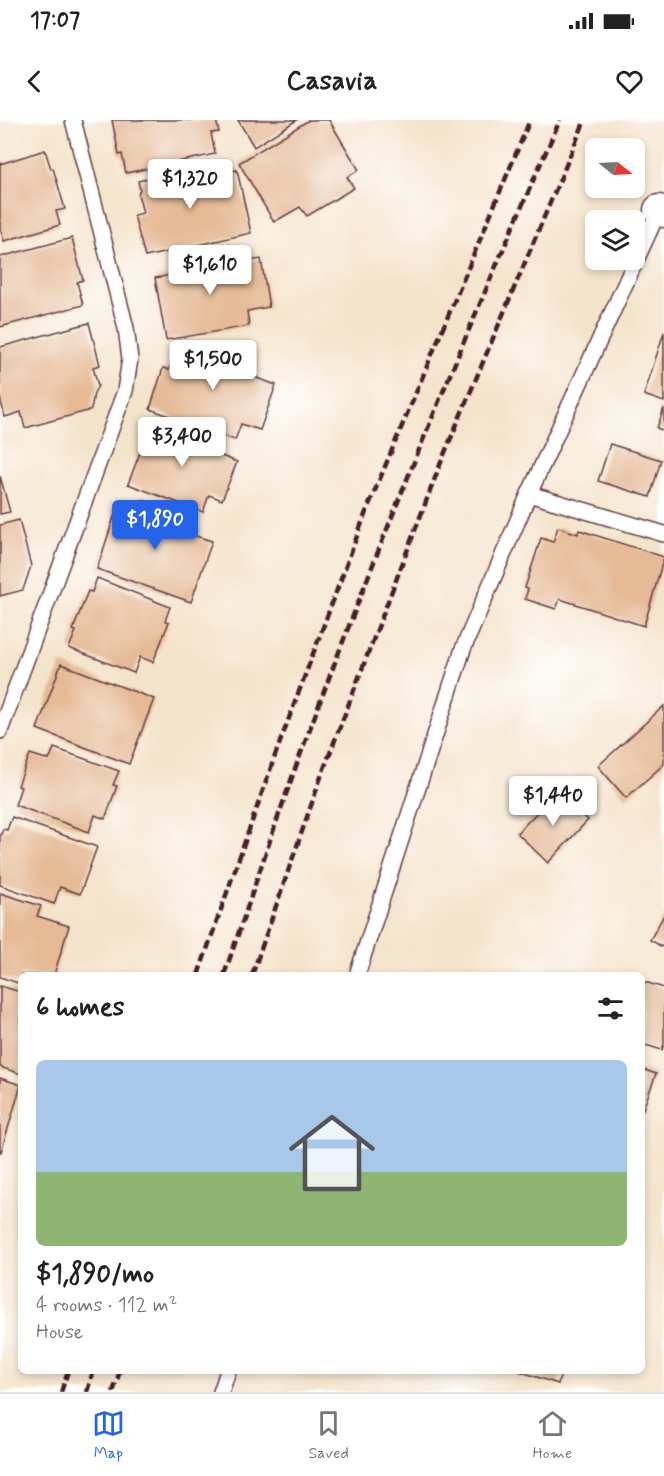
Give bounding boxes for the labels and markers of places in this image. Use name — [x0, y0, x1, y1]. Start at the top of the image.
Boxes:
pin: $1,320 — [141, 159, 239, 210]
pin: $1,610 — [161, 245, 259, 296]
pin: $1,500 — [164, 340, 262, 391]
pin: $3,400 — [133, 417, 231, 468]
pin: $1,890 — [106, 500, 204, 551]
pin: $1,440 — [504, 776, 602, 827]

